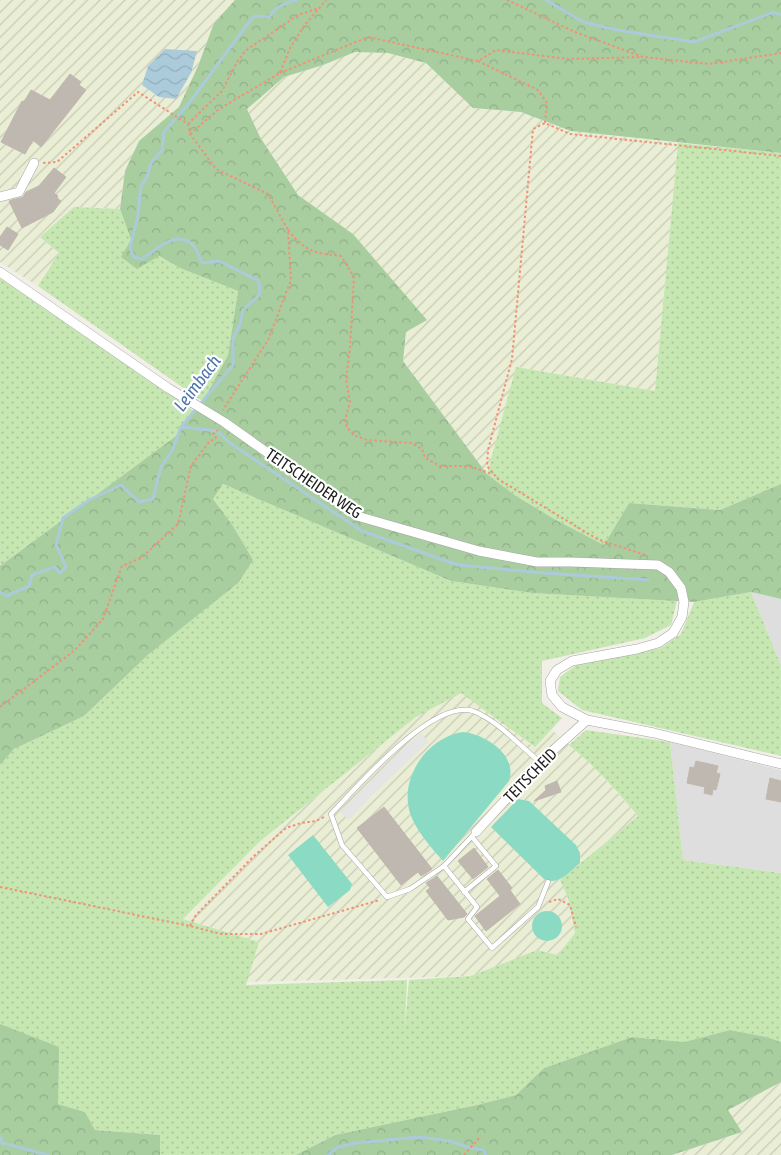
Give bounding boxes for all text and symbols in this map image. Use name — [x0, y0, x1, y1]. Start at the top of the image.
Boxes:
water label: Leimbach — [169, 351, 225, 415]
street label: TEITSCHEIDER WEG — [263, 444, 365, 522]
street label: TEITSCHEID — [500, 744, 560, 806]

